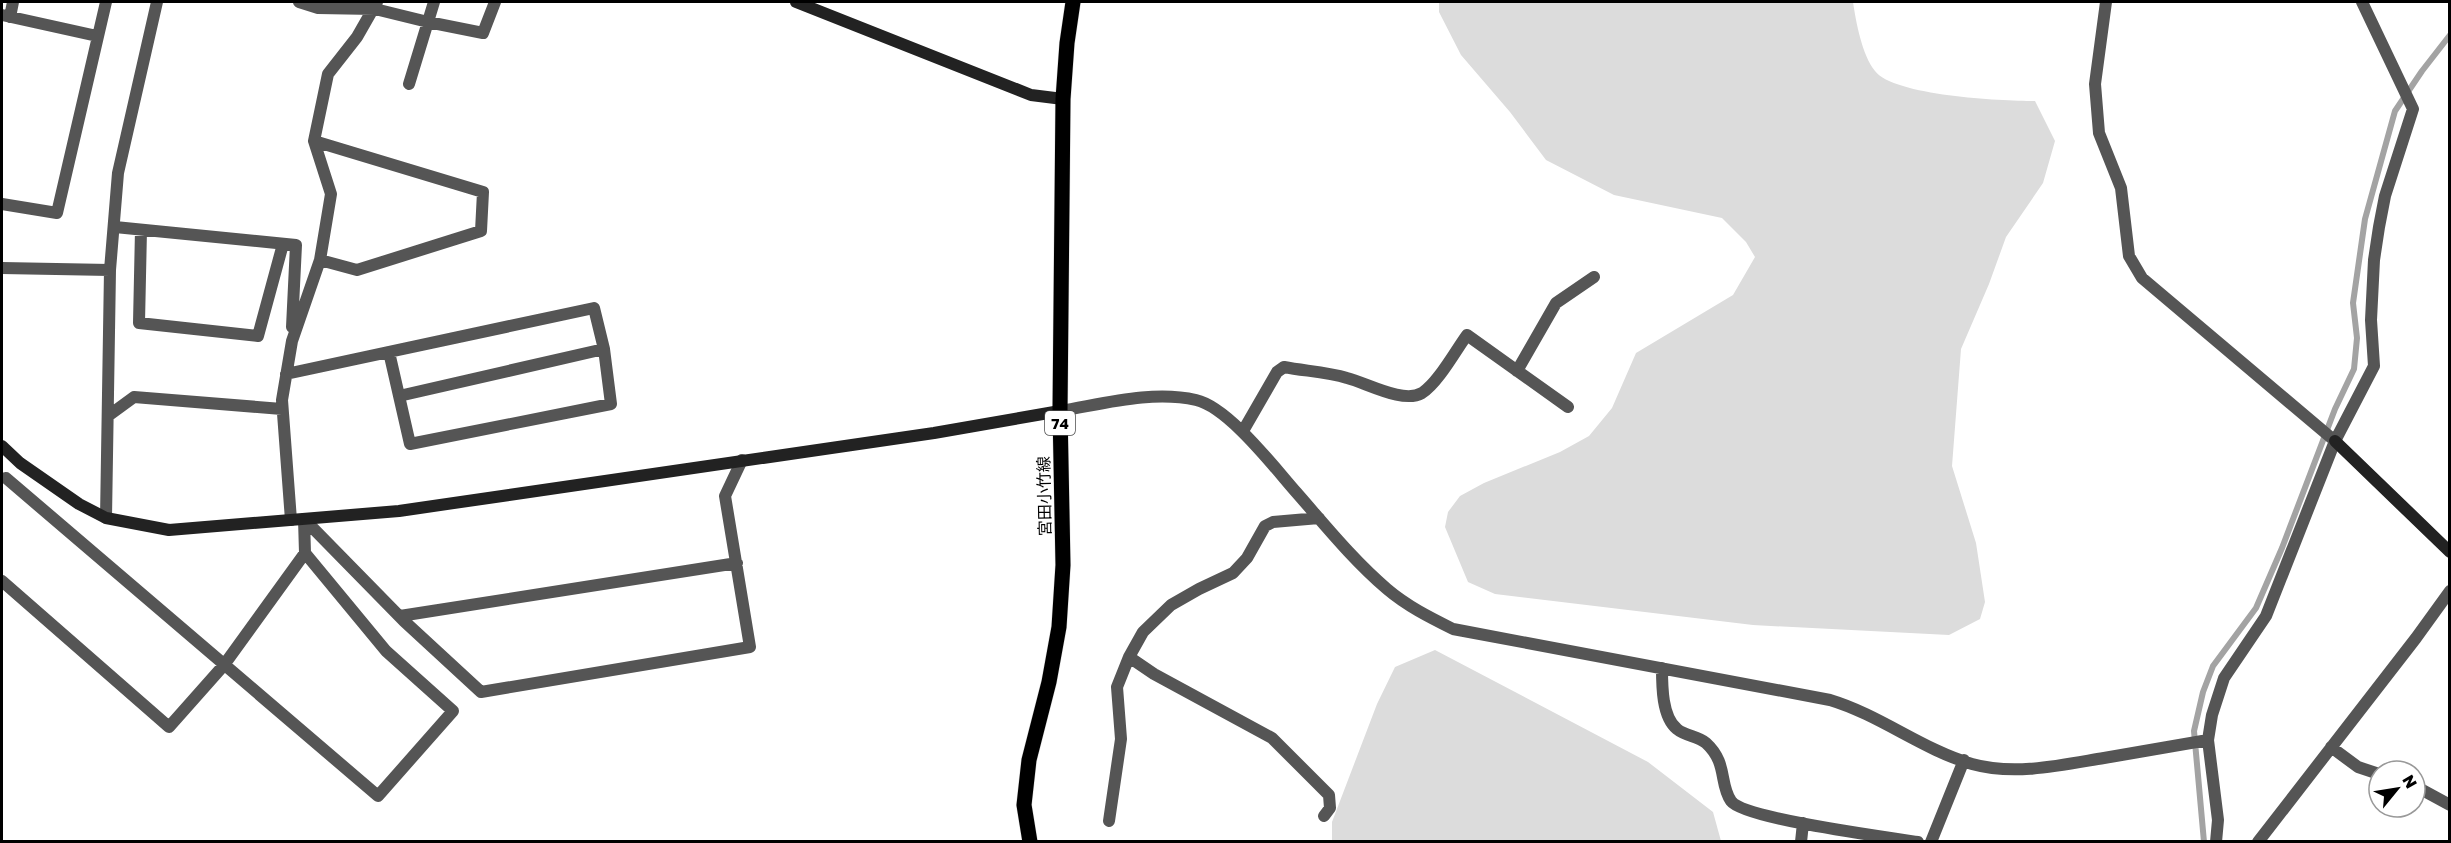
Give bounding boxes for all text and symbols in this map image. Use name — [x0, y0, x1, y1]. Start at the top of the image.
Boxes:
road number: 74 — [1045, 411, 1075, 435]
street label: 宮田小竹線 — [1033, 456, 1055, 536]
north arrow — [2367, 759, 2427, 819]
text: N — [2398, 771, 2422, 792]

